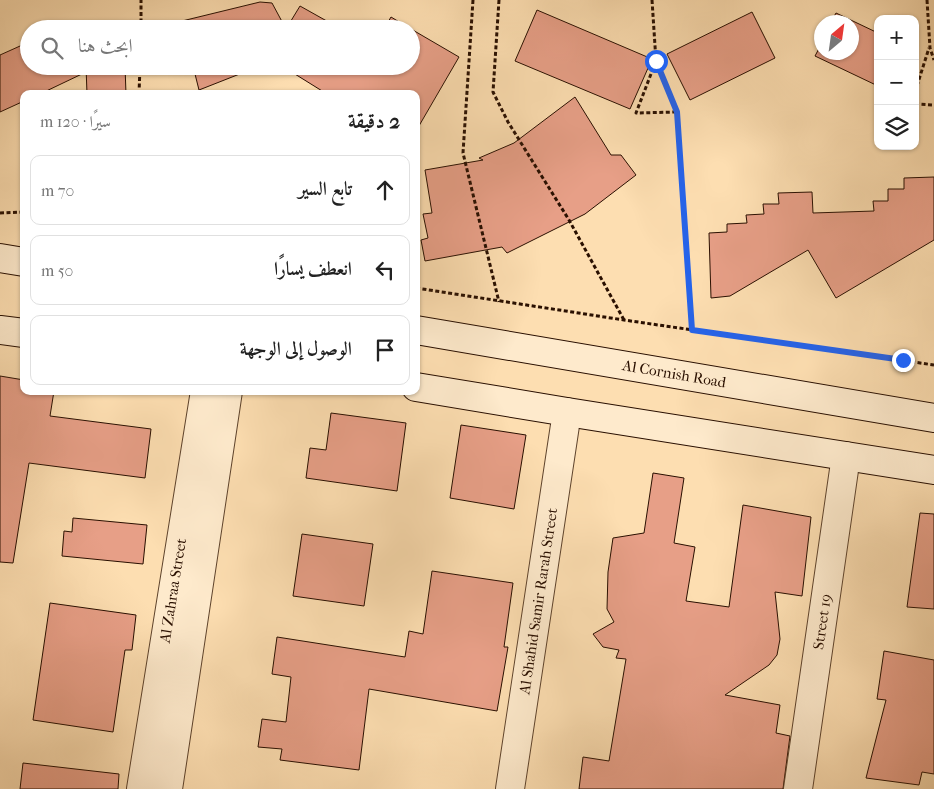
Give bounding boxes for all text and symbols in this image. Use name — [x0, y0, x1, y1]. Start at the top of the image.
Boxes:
north arrow — [814, 15, 859, 60]
map controls — [874, 15, 919, 150]
button: + — [874, 15, 919, 60]
search box — [20, 20, 420, 75]
icon: search — [38, 34, 66, 62]
text: ابحث هنا — [78, 35, 133, 57]
route start — [645, 50, 668, 73]
button: − — [874, 60, 919, 105]
button: layers — [874, 105, 919, 150]
text: 2 دقيقة — [348, 109, 400, 133]
text: سيرًا · 120 m — [40, 112, 111, 131]
icon: ahead — [371, 176, 399, 204]
text: تابع السير — [298, 178, 352, 200]
text: 70 m — [41, 181, 74, 200]
icon: left — [371, 256, 399, 284]
text: انعطف يسارًا — [274, 258, 352, 280]
text: 50 m — [41, 261, 73, 280]
icon: arrive — [371, 336, 399, 364]
text: الوصول إلى الوجهة — [240, 338, 352, 360]
route end — [892, 349, 915, 372]
street label: Al Cornish Road — [620, 356, 728, 392]
street label: Al Shahid Samir Rarah Street — [515, 506, 561, 697]
street label: Al Zahraa Street — [155, 536, 190, 645]
street label: Street 19 — [809, 593, 835, 651]

